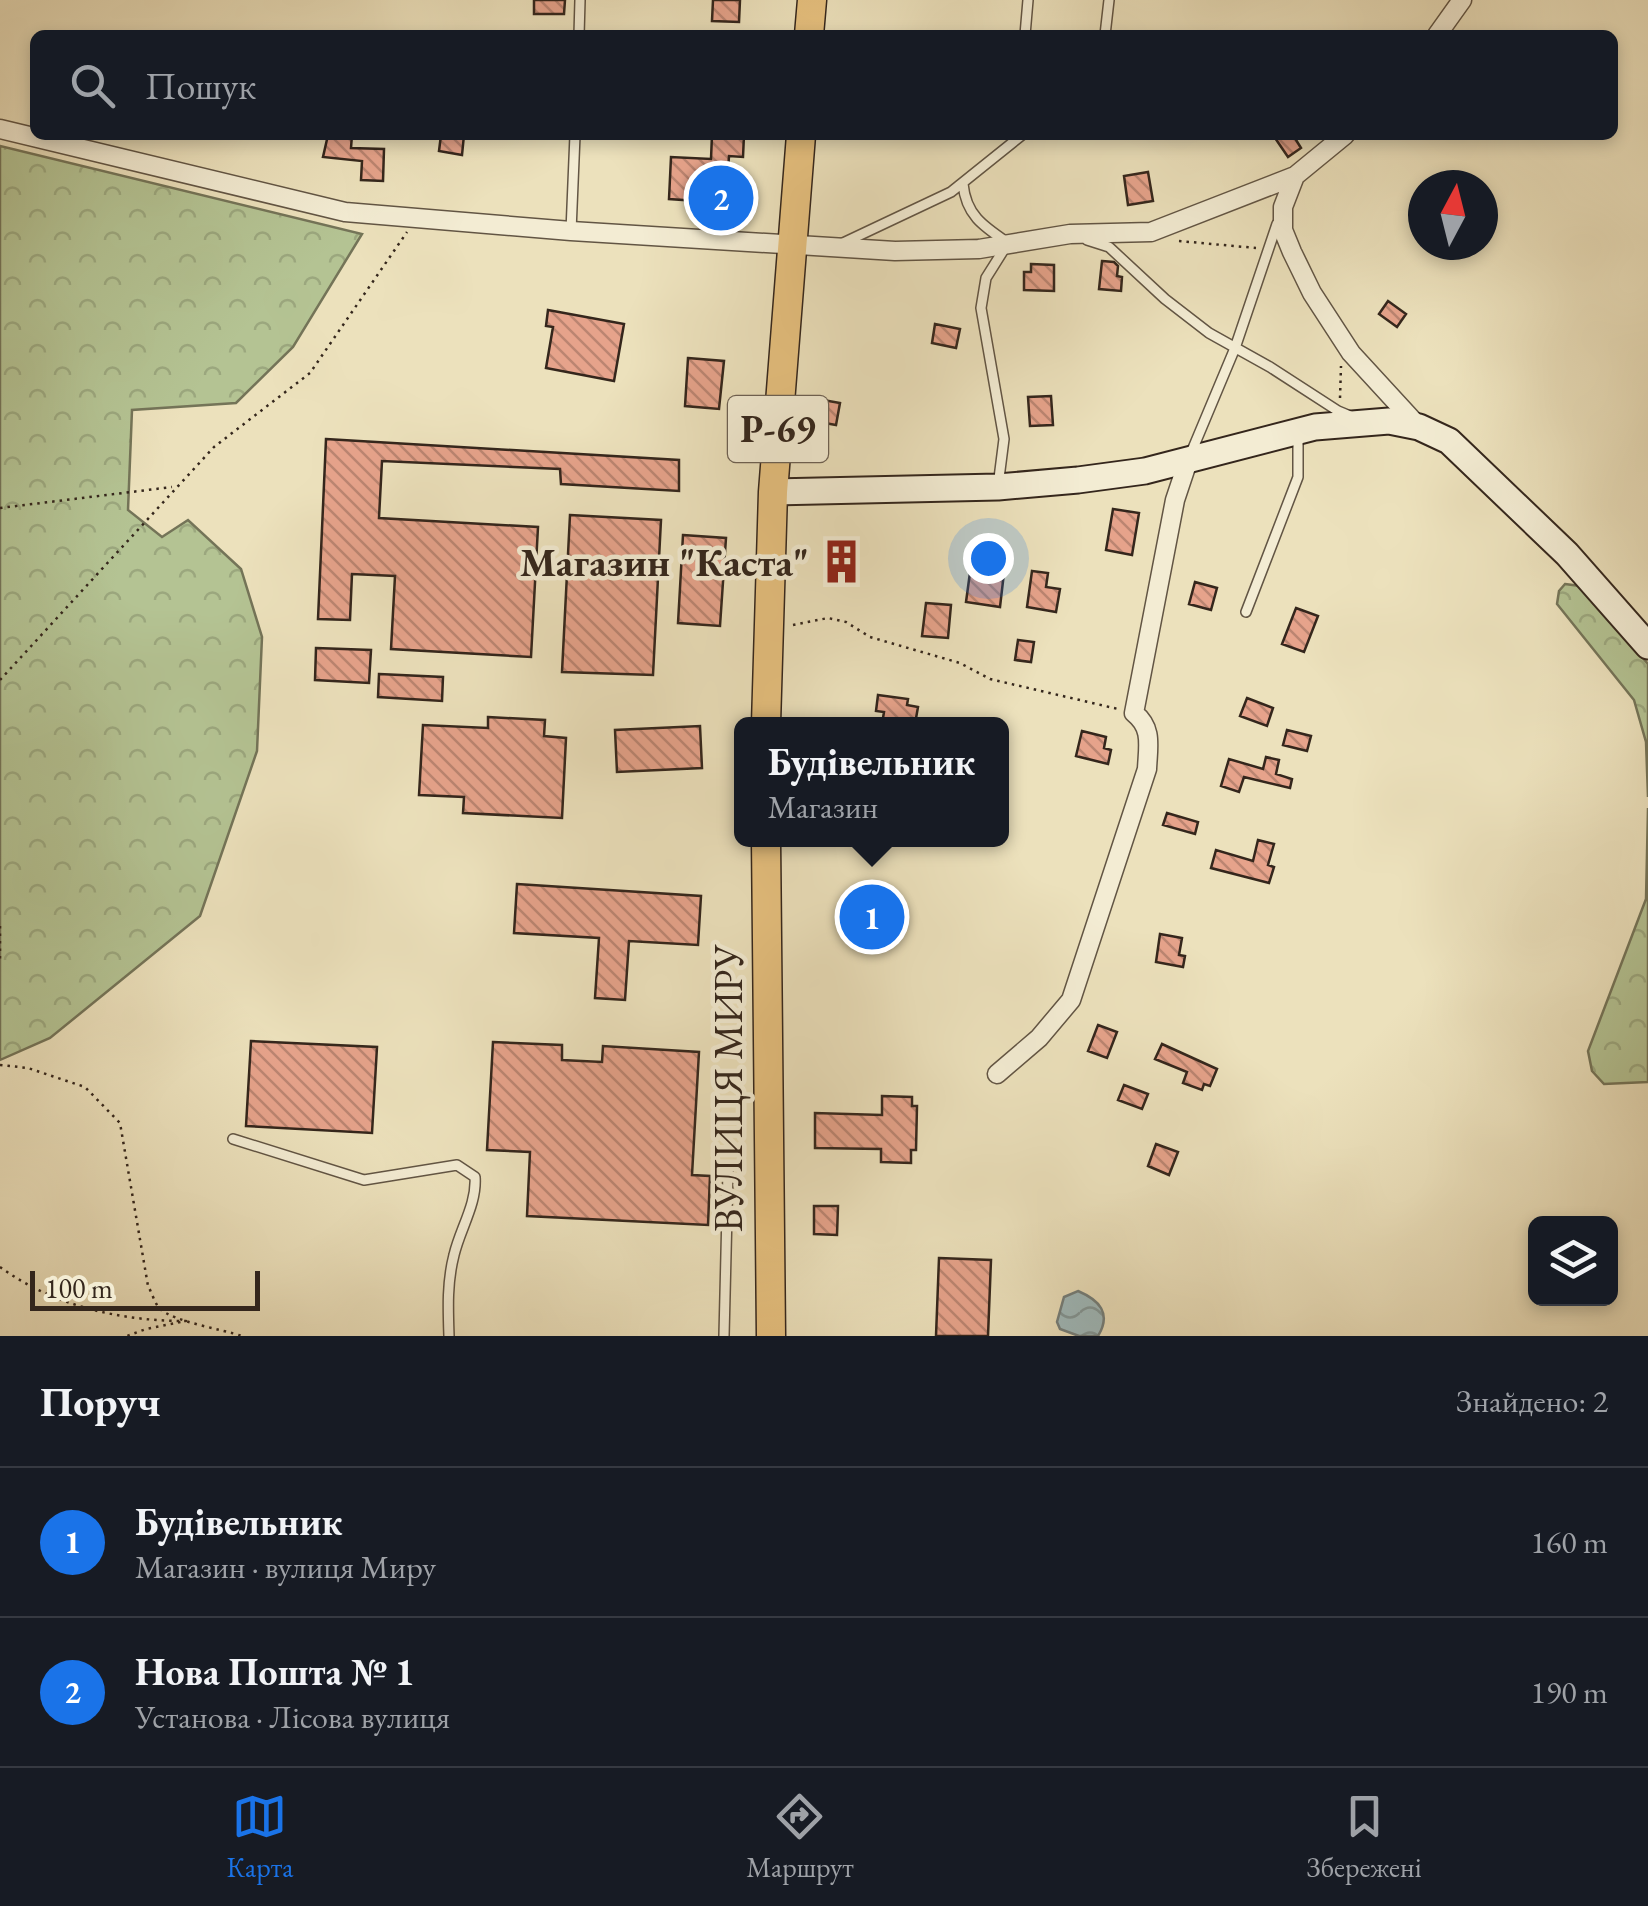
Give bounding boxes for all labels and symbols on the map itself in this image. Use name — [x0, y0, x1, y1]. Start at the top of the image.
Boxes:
pin: 2 — [688, 160, 754, 236]
north arrow — [1408, 170, 1498, 260]
road number: Р-69 — [728, 396, 828, 462]
your location — [963, 533, 1014, 584]
place label: Магазин "Каста" — [520, 536, 809, 588]
building icon: Магазин "Каста" — [818, 538, 866, 586]
pin: 1 — [840, 880, 904, 954]
street label: ВУЛИЦЯ МИРУ — [702, 944, 754, 1232]
scale bar — [30, 1266, 260, 1310]

